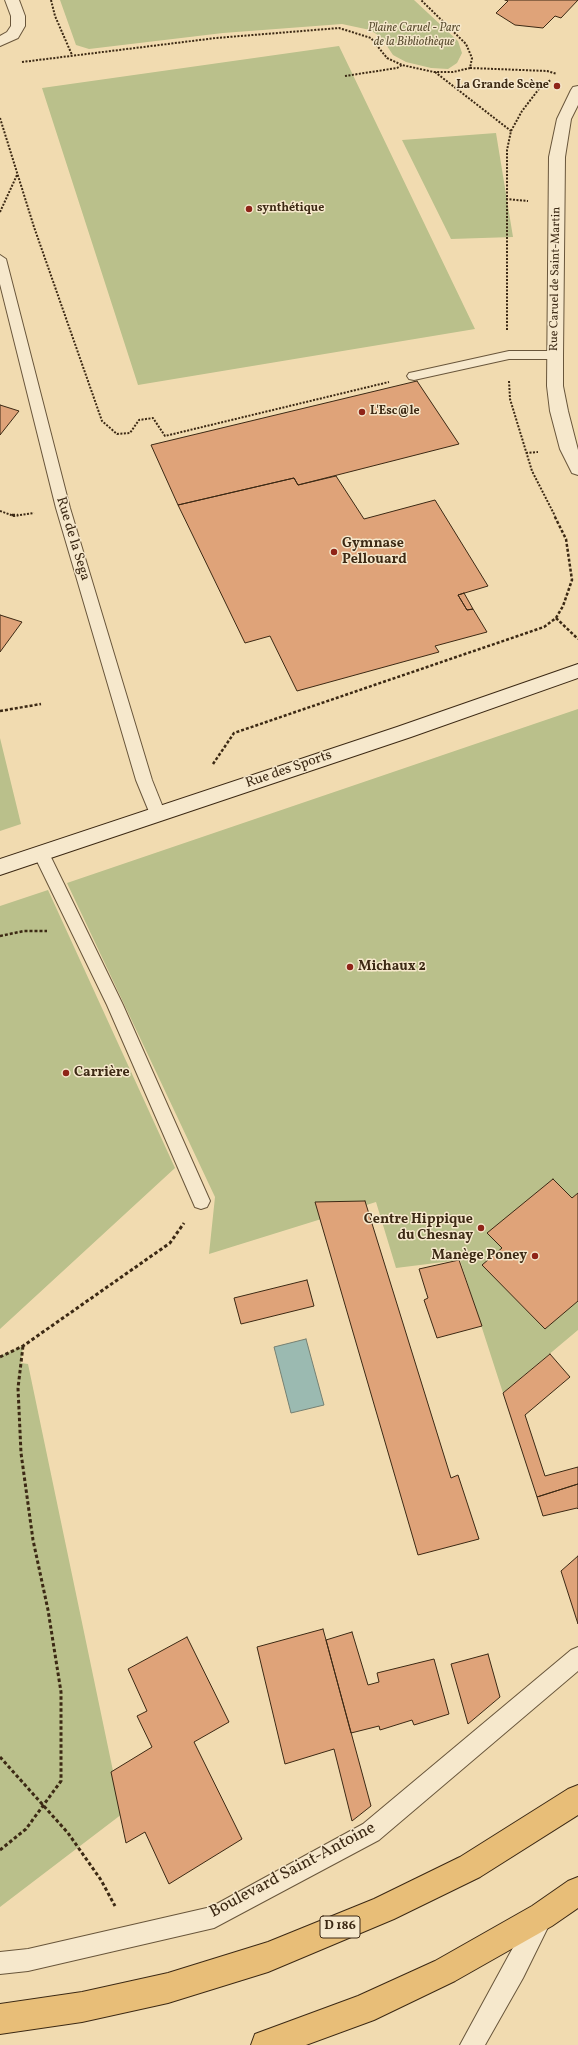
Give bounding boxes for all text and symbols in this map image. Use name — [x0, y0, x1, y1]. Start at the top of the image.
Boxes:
park label: Plaine Caruel - Parc de la Bibliothèque — [368, 22, 460, 50]
place label: La Grande Scène — [456, 79, 549, 93]
marker: La Grande Scène — [552, 81, 562, 91]
place label: synthétique — [257, 202, 324, 216]
marker: synthétique — [244, 204, 254, 214]
street label: Rue Caruel de Saint-Martin — [548, 207, 564, 351]
place label: L'Esc@le — [370, 405, 420, 419]
marker: L'Esc@le — [357, 407, 367, 417]
street label: Rue de la Sega — [51, 495, 93, 583]
place label: Gymnase Pellouard — [342, 536, 407, 568]
marker: Gymnase Pellouard — [329, 547, 339, 557]
street label: Rue des Sports — [244, 747, 334, 793]
place label: Michaux 2 — [358, 959, 426, 975]
marker: Michaux 2 — [345, 962, 355, 972]
place label: Carrière — [74, 1065, 130, 1081]
marker: Carrière — [61, 1068, 71, 1078]
place label: Centre Hippique du Chesnay — [364, 1212, 473, 1244]
marker: Centre Hippique du Chesnay — [476, 1223, 486, 1233]
place label: Manège Poney — [432, 1248, 527, 1264]
marker: Manège Poney — [530, 1251, 540, 1261]
street label: Boulevard Saint-Antoine — [207, 1819, 379, 1923]
road number: D 186 — [320, 1916, 360, 1938]

